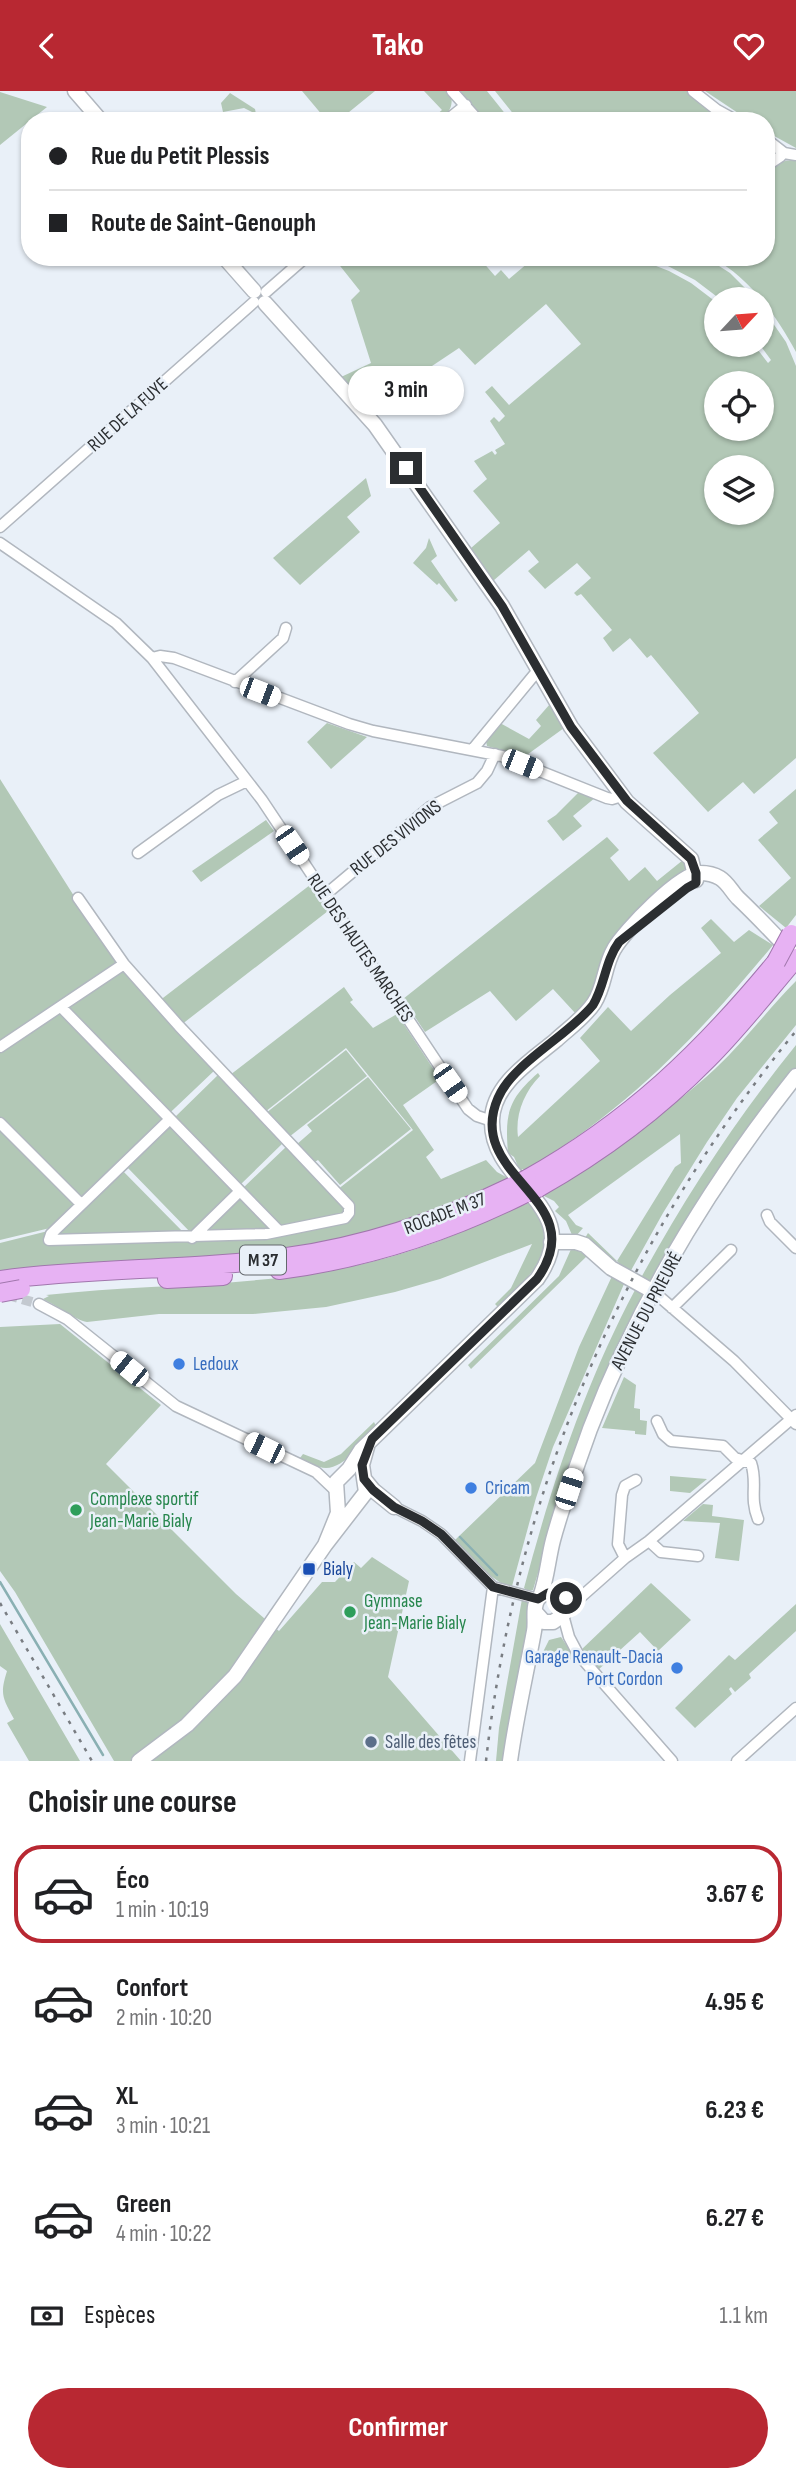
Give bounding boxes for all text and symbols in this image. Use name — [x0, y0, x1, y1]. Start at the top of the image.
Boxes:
text: Tako — [372, 26, 424, 65]
icon: back — [28, 27, 66, 65]
icon: heart — [730, 27, 768, 65]
text: Rue du Petit Plessis — [91, 141, 269, 172]
text: Route de Saint-Genouph — [91, 208, 316, 239]
north arrow — [704, 287, 774, 357]
map controls — [704, 287, 774, 525]
callout: 3 min — [348, 367, 464, 415]
button: locate — [704, 371, 774, 441]
street label: RUE DE LA FUYE — [83, 373, 173, 457]
text: 3 min — [384, 376, 428, 404]
route end — [390, 452, 422, 484]
button: layers — [704, 455, 774, 525]
car — [237, 675, 284, 709]
car — [499, 746, 546, 782]
street label: RUE DES VIVIONS — [346, 795, 446, 881]
car — [272, 822, 313, 868]
street label: RUE DES HAUTES MARCHES — [302, 869, 418, 1027]
car — [430, 1060, 471, 1106]
street label: ROCADE M 37 — [401, 1188, 489, 1240]
road number: M 37 — [240, 1245, 286, 1275]
street label: AVENUE DU PRIEURÉ — [606, 1248, 688, 1375]
car — [107, 1348, 152, 1390]
place label: Ledoux — [193, 1353, 238, 1376]
marker: Ledoux — [171, 1356, 187, 1372]
car — [241, 1429, 288, 1467]
car — [553, 1466, 586, 1512]
place label: Cricam — [485, 1477, 530, 1500]
marker: Cricam — [463, 1480, 479, 1496]
place label: Complexe sportif Jean-Marie Bialy — [89, 1488, 199, 1533]
marker: Complexe sportif Jean-Marie Bialy — [68, 1502, 84, 1518]
place label: Bialy — [323, 1558, 354, 1581]
marker: Bialy — [301, 1561, 317, 1577]
route start — [550, 1582, 582, 1614]
place label: Gymnase Jean-Marie Bialy — [363, 1590, 467, 1635]
marker: Gymnase Jean-Marie Bialy — [342, 1604, 358, 1620]
place label: Garage Renault-Dacia Port Cordon — [525, 1646, 663, 1691]
marker: Garage Renault-Dacia Port Cordon — [669, 1660, 685, 1676]
place label: Salle des fêtes — [385, 1731, 477, 1754]
marker: Salle des fêtes — [363, 1734, 379, 1750]
text: Choisir une course — [28, 1783, 237, 1822]
icon: car — [32, 1863, 95, 1926]
text: Éco — [116, 1865, 149, 1896]
text: 3.67 € — [706, 1879, 764, 1910]
text: 1 min · 10:19 — [116, 1896, 209, 1924]
icon: car — [32, 1971, 95, 2034]
text: Confort — [116, 1973, 188, 2004]
text: 4.95 € — [705, 1987, 764, 2018]
text: 2 min · 10:20 — [116, 2004, 212, 2032]
icon: car — [32, 2079, 95, 2142]
text: XL — [116, 2081, 138, 2112]
text: 6.23 € — [705, 2095, 764, 2126]
text: 3 min · 10:21 — [116, 2112, 210, 2140]
icon: car — [32, 2187, 95, 2250]
text: Green — [116, 2189, 171, 2220]
text: 6.27 € — [706, 2203, 764, 2234]
text: 4 min · 10:22 — [116, 2220, 211, 2248]
icon: cash — [28, 2297, 66, 2335]
text: Espèces — [84, 2300, 155, 2331]
text: 1.1 km — [719, 2302, 768, 2330]
button: Confirmer — [28, 2388, 768, 2468]

